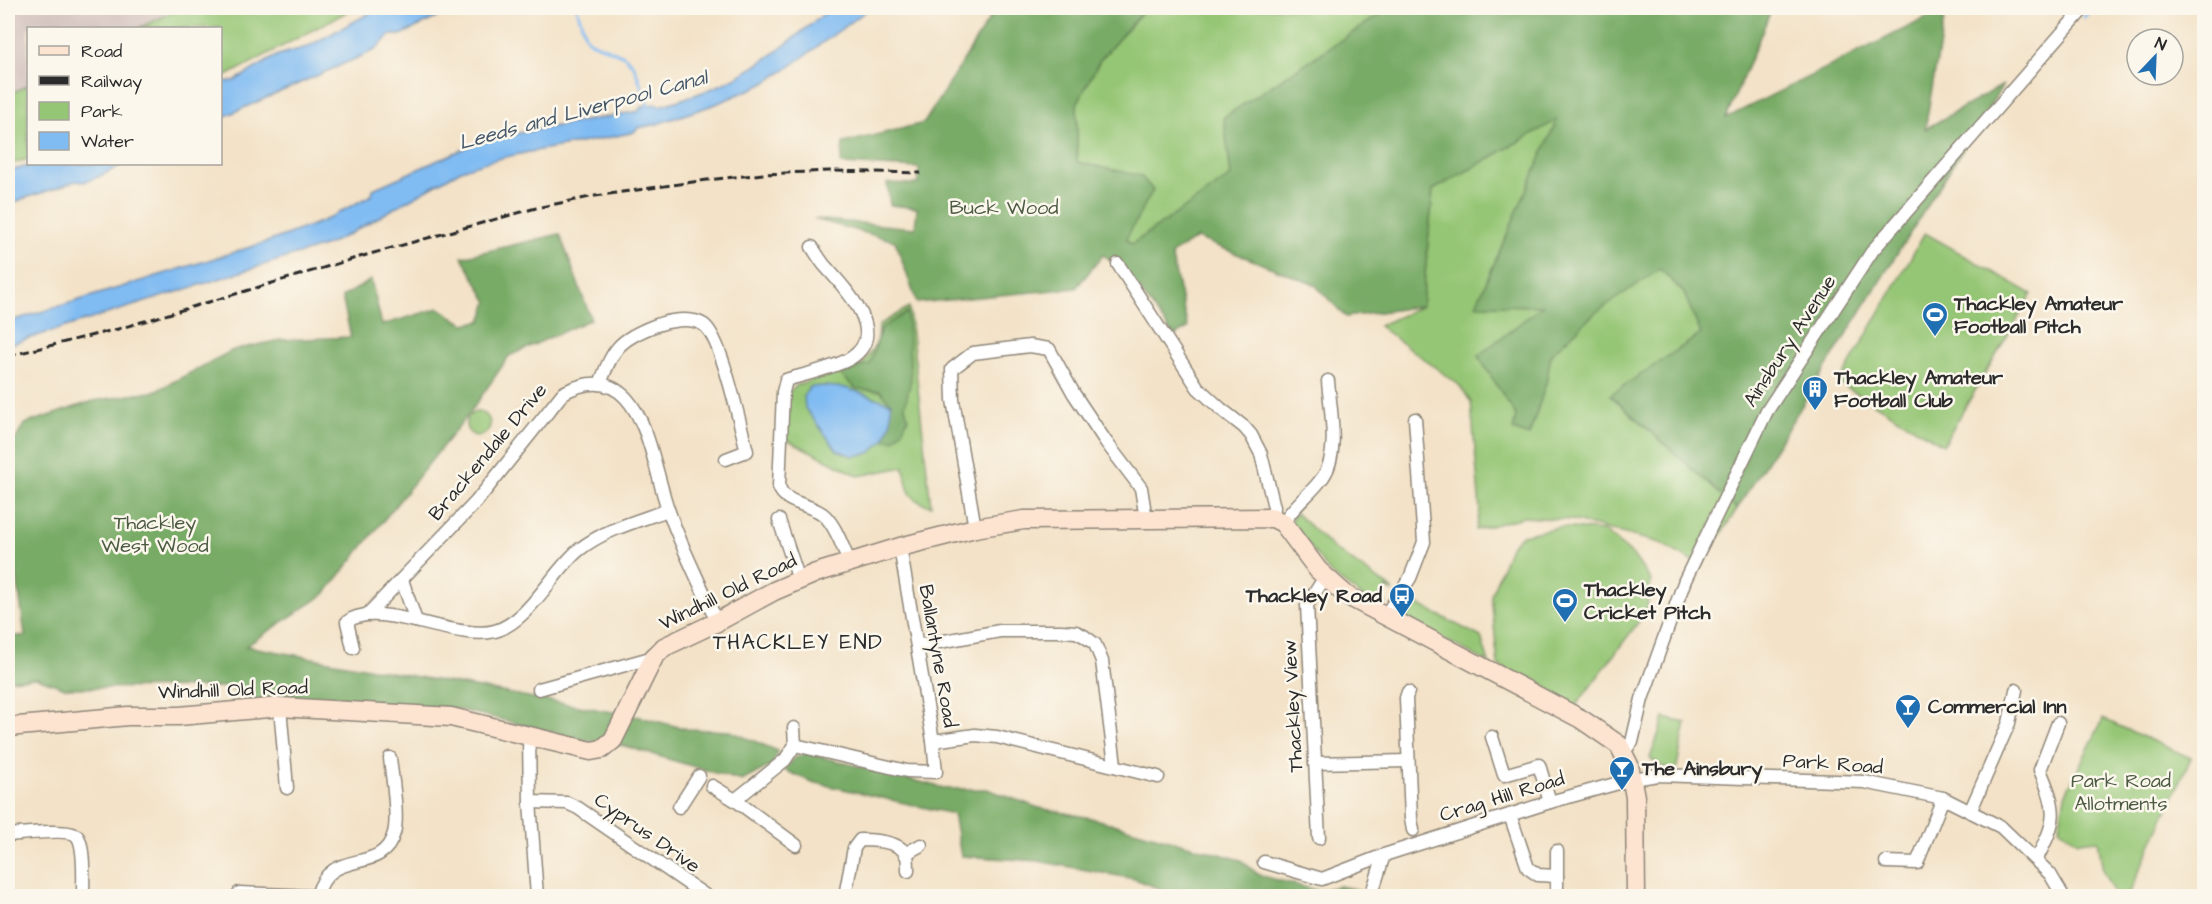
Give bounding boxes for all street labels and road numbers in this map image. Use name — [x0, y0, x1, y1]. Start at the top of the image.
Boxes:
street label: Ainsbury Avenue — [1737, 269, 1844, 413]
street label: Brackendale Drive — [422, 377, 554, 527]
street label: Windhill Old Road — [654, 547, 802, 637]
street label: Ballantyne Road — [911, 582, 964, 730]
street label: Thackley View — [1276, 639, 1311, 773]
street label: Windhill Old Road — [158, 673, 308, 707]
street label: Park Road — [1782, 747, 1884, 781]
street label: Crag Hill Road — [1436, 765, 1568, 830]
street label: Cyprus Drive — [588, 786, 706, 881]

